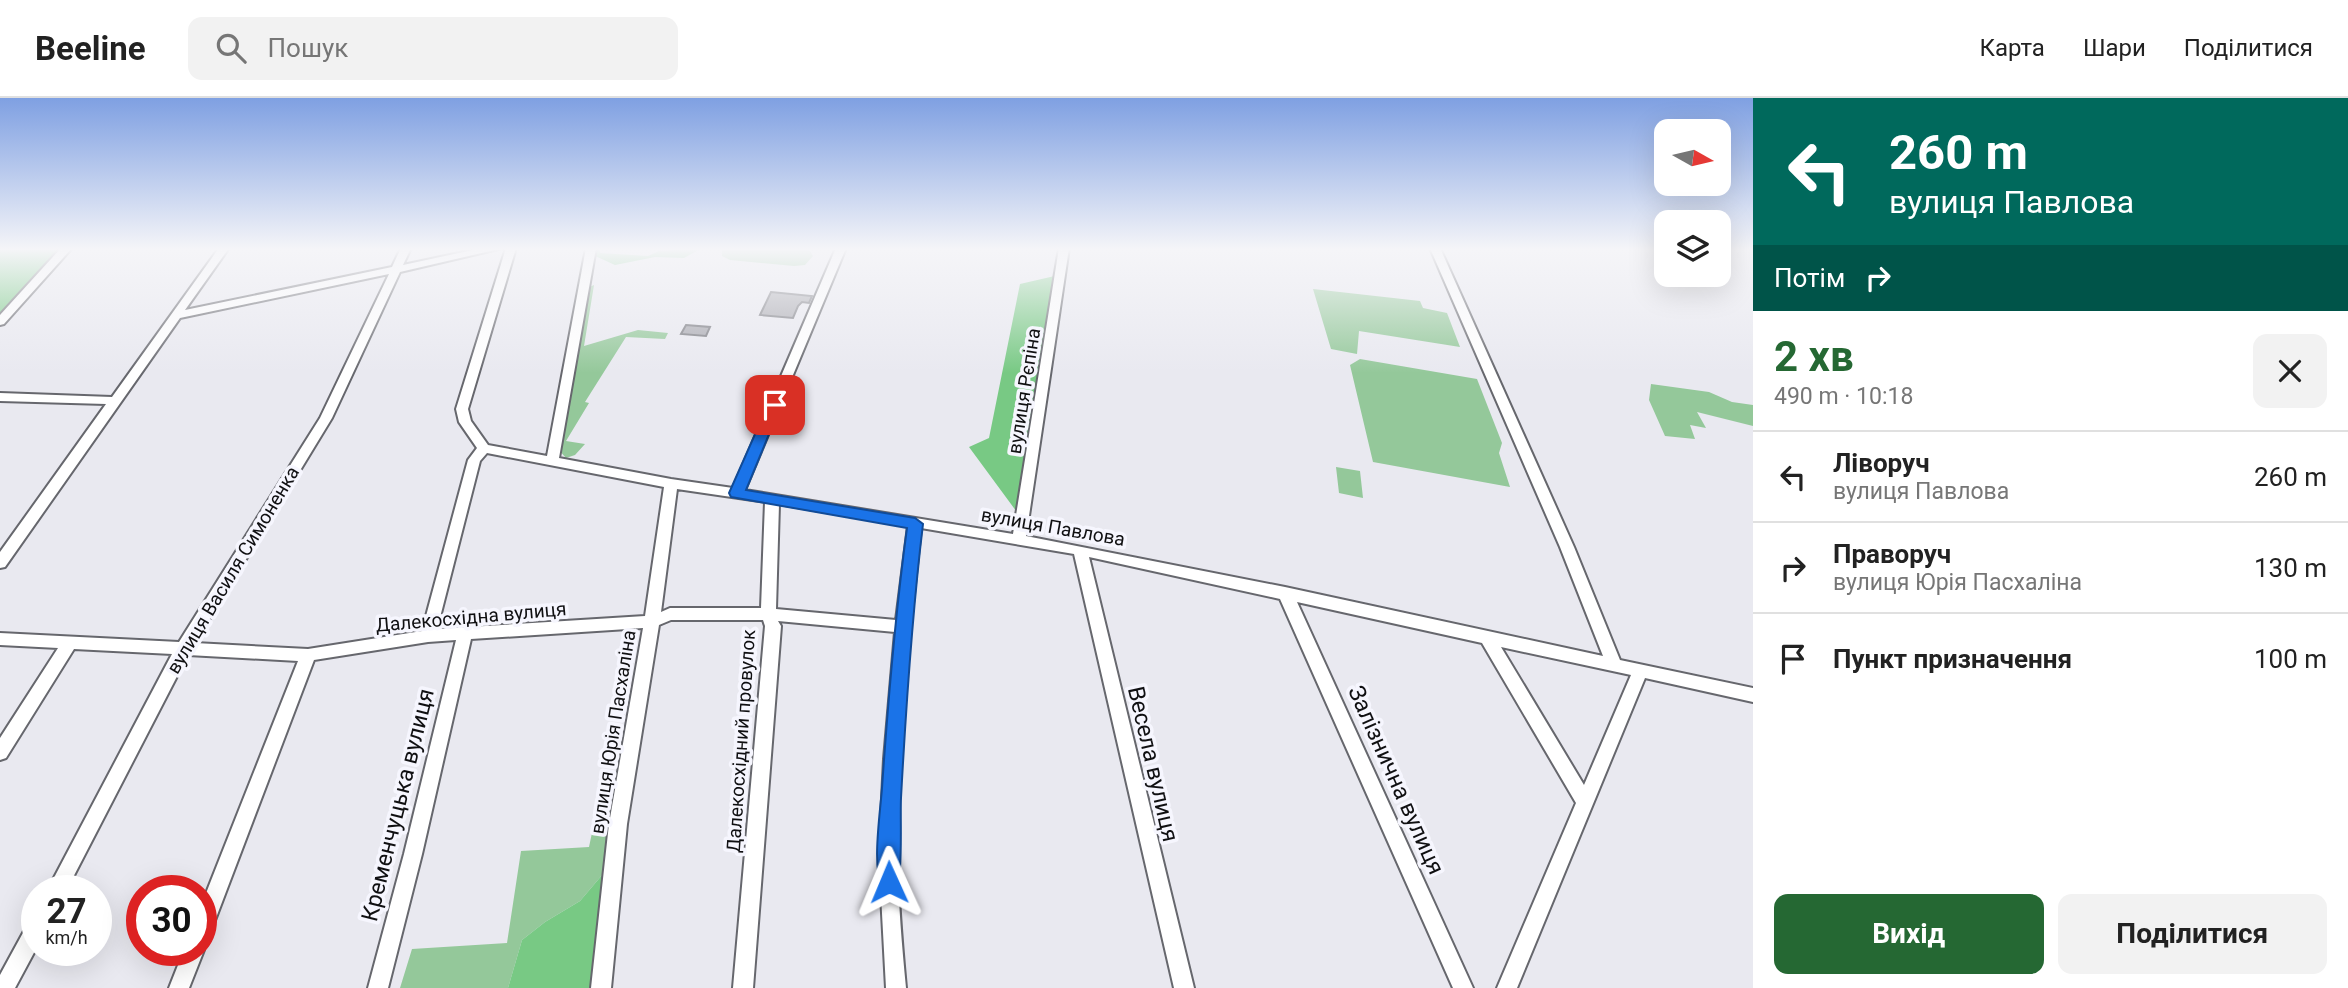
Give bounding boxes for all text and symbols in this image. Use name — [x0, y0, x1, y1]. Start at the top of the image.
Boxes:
search box — [188, 17, 678, 80]
text: Beeline — [35, 29, 146, 68]
icon: search — [212, 29, 250, 67]
text: Пошук — [268, 33, 348, 63]
text: Карта — [1979, 34, 2045, 62]
text: Шари — [2083, 34, 2146, 62]
text: Поділитися — [2184, 34, 2313, 62]
north arrow — [1654, 119, 1731, 196]
map controls — [1654, 119, 1731, 287]
text: 260 m — [1889, 124, 2028, 181]
icon: left — [1774, 126, 1865, 217]
text: вулиця Павлова — [1889, 183, 2134, 221]
button: layers — [1654, 210, 1731, 287]
icon: right — [1859, 259, 1897, 297]
text: Потім — [1774, 263, 1845, 293]
street label: вулиця Рєпіна — [1003, 327, 1045, 455]
text: 2 хв — [1774, 332, 1854, 381]
button: close — [2253, 334, 2327, 408]
pin — [745, 375, 805, 435]
text: 490 m · 10:18 — [1774, 383, 1913, 410]
icon: arrive — [756, 386, 794, 424]
text: Ліворуч — [1833, 448, 1930, 478]
icon: left — [1774, 458, 1812, 496]
street label: вулиця Василя Симоненка — [162, 462, 304, 678]
text: 260 m — [2254, 462, 2327, 492]
text: вулиця Павлова — [1833, 478, 2009, 505]
street label: вулиця Павлова — [979, 503, 1127, 551]
text: Праворуч — [1833, 539, 1951, 569]
icon: right — [1774, 549, 1812, 587]
text: 130 m — [2254, 553, 2327, 583]
text: вулиця Юрія Пасхаліна — [1833, 569, 2082, 596]
street label: Далекосхідна вулиця — [375, 597, 567, 637]
street label: Далекосхідний провулок — [722, 628, 760, 853]
street label: вулиця Юрія Пасхаліна — [586, 629, 640, 835]
icon: arrive — [1774, 640, 1812, 678]
text: Пункт призначення — [1833, 644, 2072, 674]
text: 100 m — [2254, 644, 2327, 674]
street label: Залізнична вулиця — [1342, 681, 1450, 879]
street label: Весела вулиця — [1122, 684, 1184, 844]
street label: Кременчуцька вулиця — [356, 686, 440, 924]
position arrow — [852, 845, 926, 919]
speed limit sign: 30 — [126, 875, 217, 966]
text: 27 — [46, 891, 87, 932]
button: Вихід — [1774, 894, 2044, 974]
button: Поділитися — [2058, 894, 2327, 974]
text: km/h — [45, 927, 88, 948]

